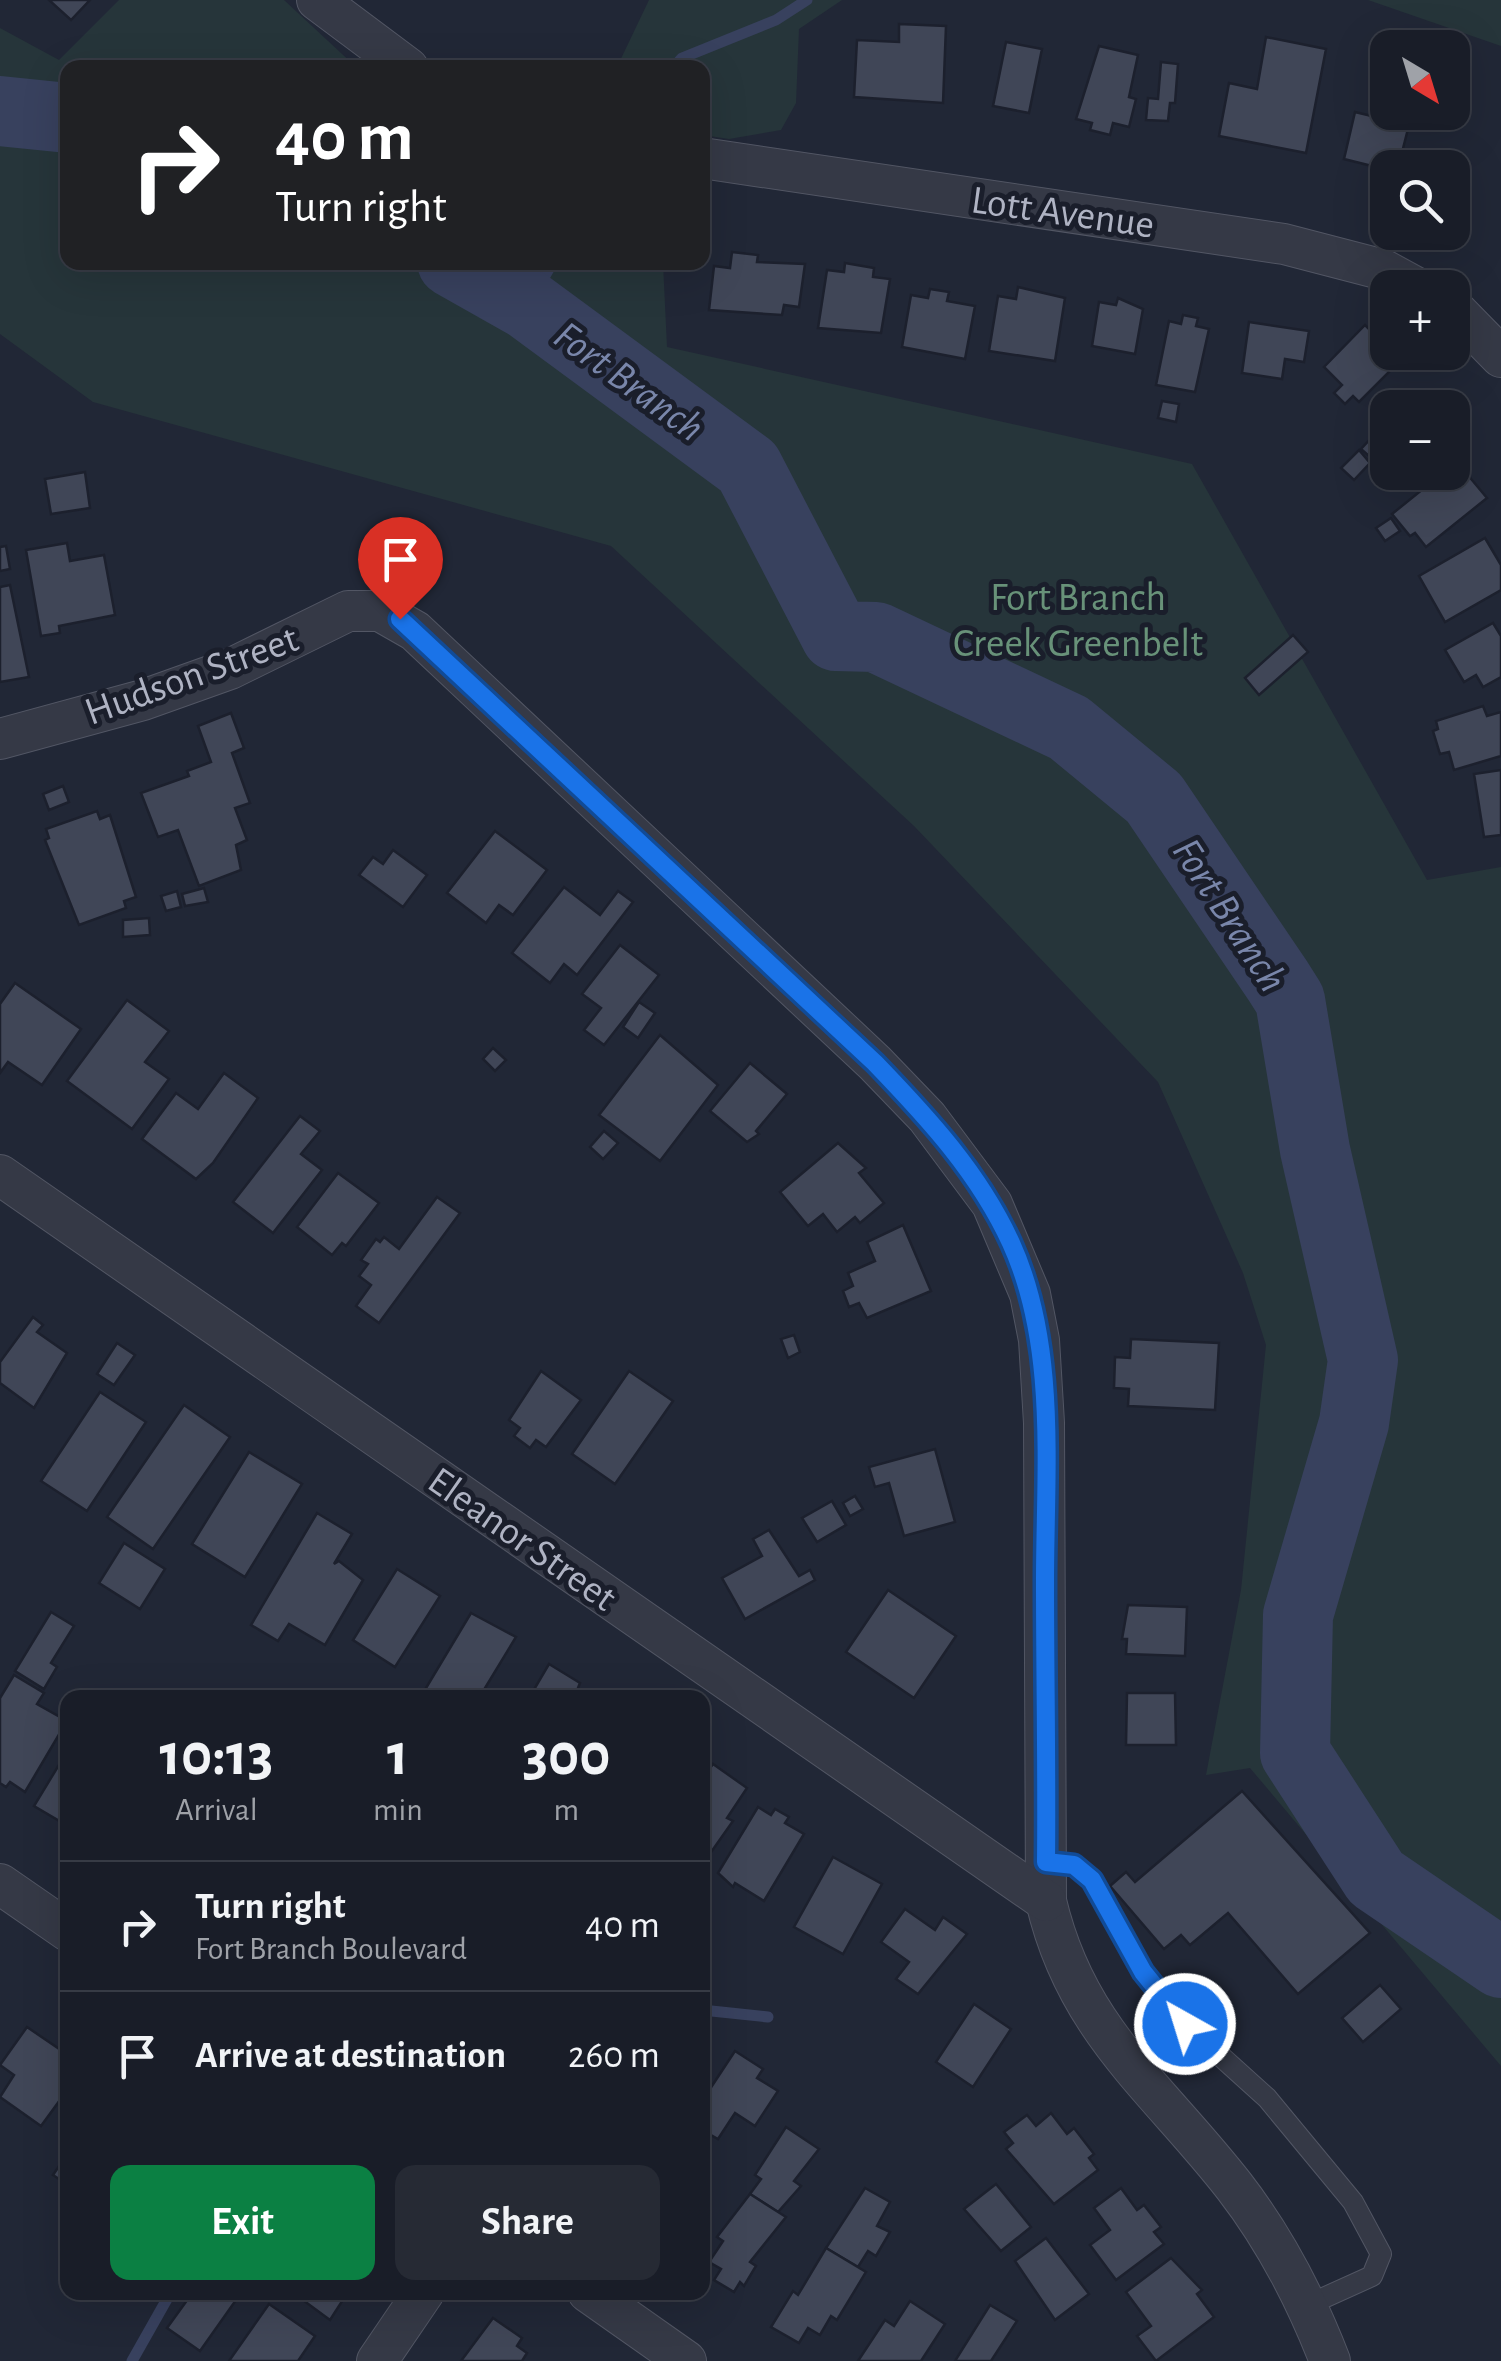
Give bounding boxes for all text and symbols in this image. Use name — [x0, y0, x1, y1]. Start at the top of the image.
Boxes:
north arrow — [1370, 30, 1470, 130]
map controls — [1370, 30, 1470, 490]
icon: right — [110, 100, 240, 230]
text: 40 m — [275, 103, 414, 173]
button: search — [1370, 150, 1470, 250]
street label: Lott Avenue — [969, 180, 1157, 246]
text: Turn right — [275, 185, 447, 230]
button: + — [1370, 270, 1470, 370]
water label: Fort Branch — [546, 314, 711, 450]
button: − — [1370, 390, 1470, 490]
pin — [358, 517, 443, 620]
icon: arrive — [373, 532, 428, 587]
park label: Fort Branch Creek Greenbelt — [953, 578, 1203, 664]
street label: Hudson Street — [80, 619, 304, 733]
water label: Fort Branch — [1164, 831, 1294, 999]
street label: Eleanor Street — [421, 1460, 623, 1619]
text: 10:13 — [159, 1726, 273, 1786]
text: 1 — [387, 1726, 409, 1786]
text: 300 — [522, 1726, 611, 1786]
text: Arrival — [175, 1794, 258, 1826]
text: min — [373, 1794, 423, 1826]
text: m — [554, 1794, 579, 1826]
text: Turn right — [195, 1888, 345, 1926]
icon: right — [110, 1899, 165, 1954]
text: 40 m — [585, 1907, 660, 1945]
text: Fort Branch Boulevard — [195, 1933, 467, 1965]
position arrow — [1133, 1972, 1237, 2076]
icon: arrive — [110, 2029, 165, 2084]
text: Arrive at destination — [195, 2037, 506, 2075]
text: 260 m — [568, 2037, 660, 2075]
button: Exit — [110, 2165, 375, 2280]
button: Share — [395, 2165, 660, 2280]

